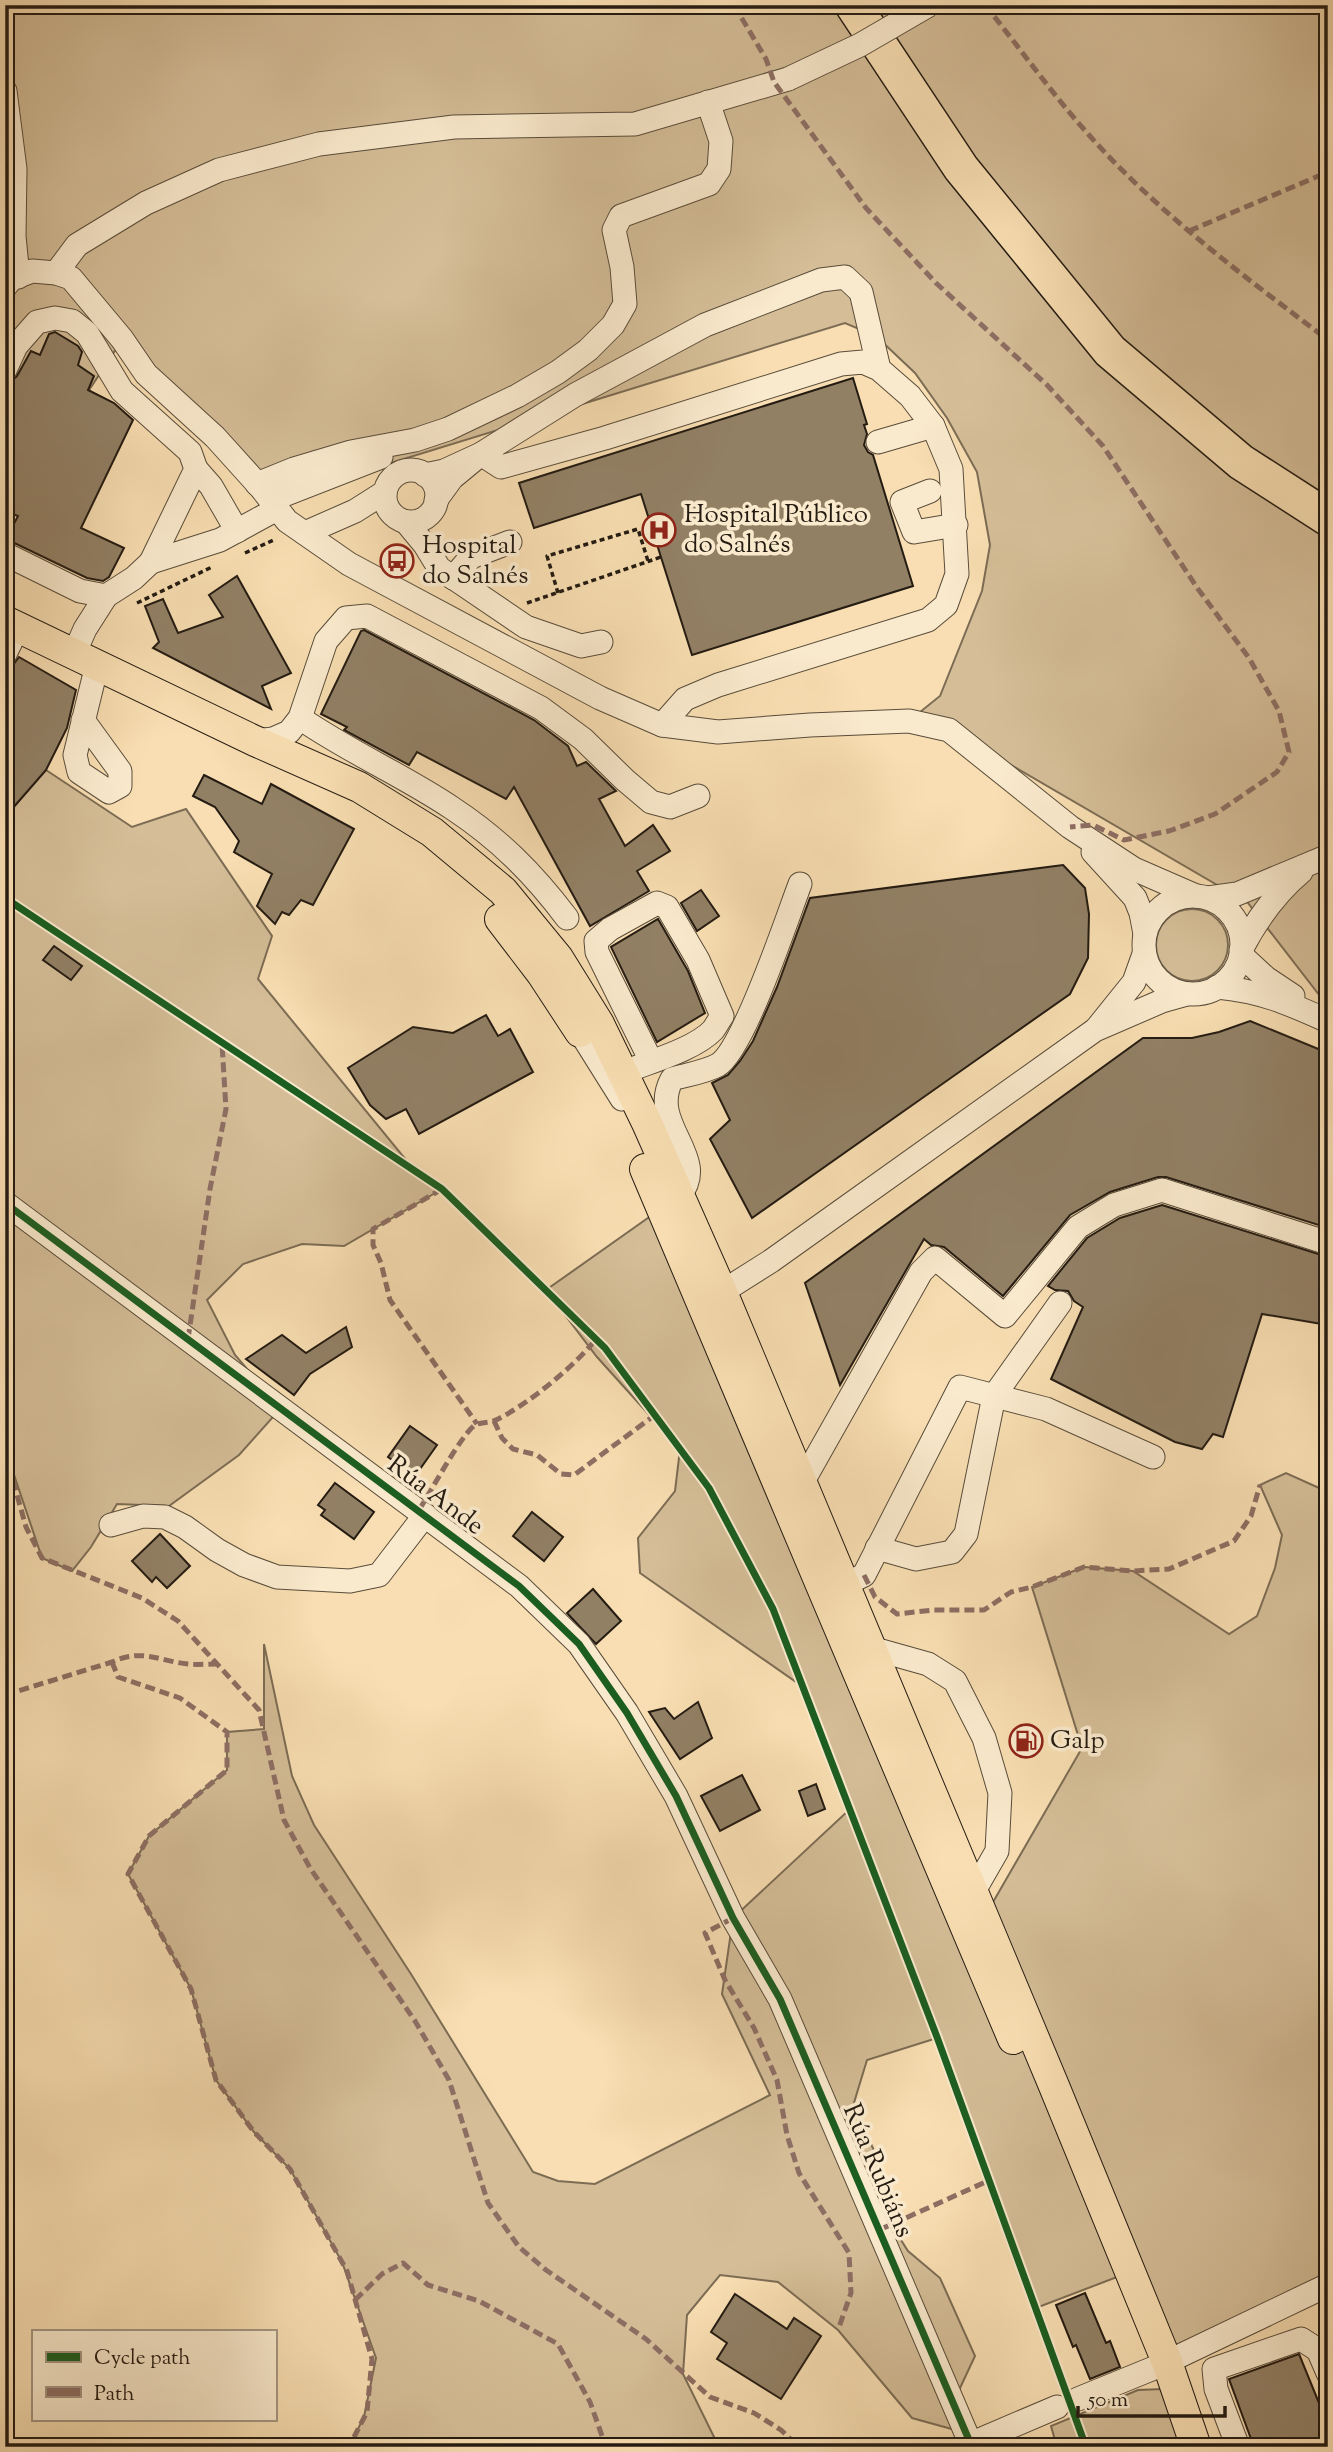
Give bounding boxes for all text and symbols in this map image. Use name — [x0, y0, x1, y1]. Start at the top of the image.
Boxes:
place label: Hospital Público do Salnés — [684, 497, 868, 564]
hospital icon: Hospital Público do Salnés — [640, 511, 678, 549]
place label: Hospital do Salnés — [422, 528, 528, 595]
bus stop icon: Hospital do Salnés — [378, 542, 416, 580]
street label: Rúa Ande — [379, 1447, 491, 1545]
fuel station icon: Galp — [1007, 1722, 1045, 1760]
place label: Galp — [1050, 1723, 1105, 1760]
street label: Rúa Rubiáns — [832, 2098, 922, 2244]
legend — [32, 2330, 276, 2420]
text: Cycle path — [94, 2344, 191, 2374]
scale bar — [1078, 2375, 1224, 2419]
text: Path — [94, 2380, 135, 2410]
text: 50 m — [1087, 2386, 1128, 2416]

